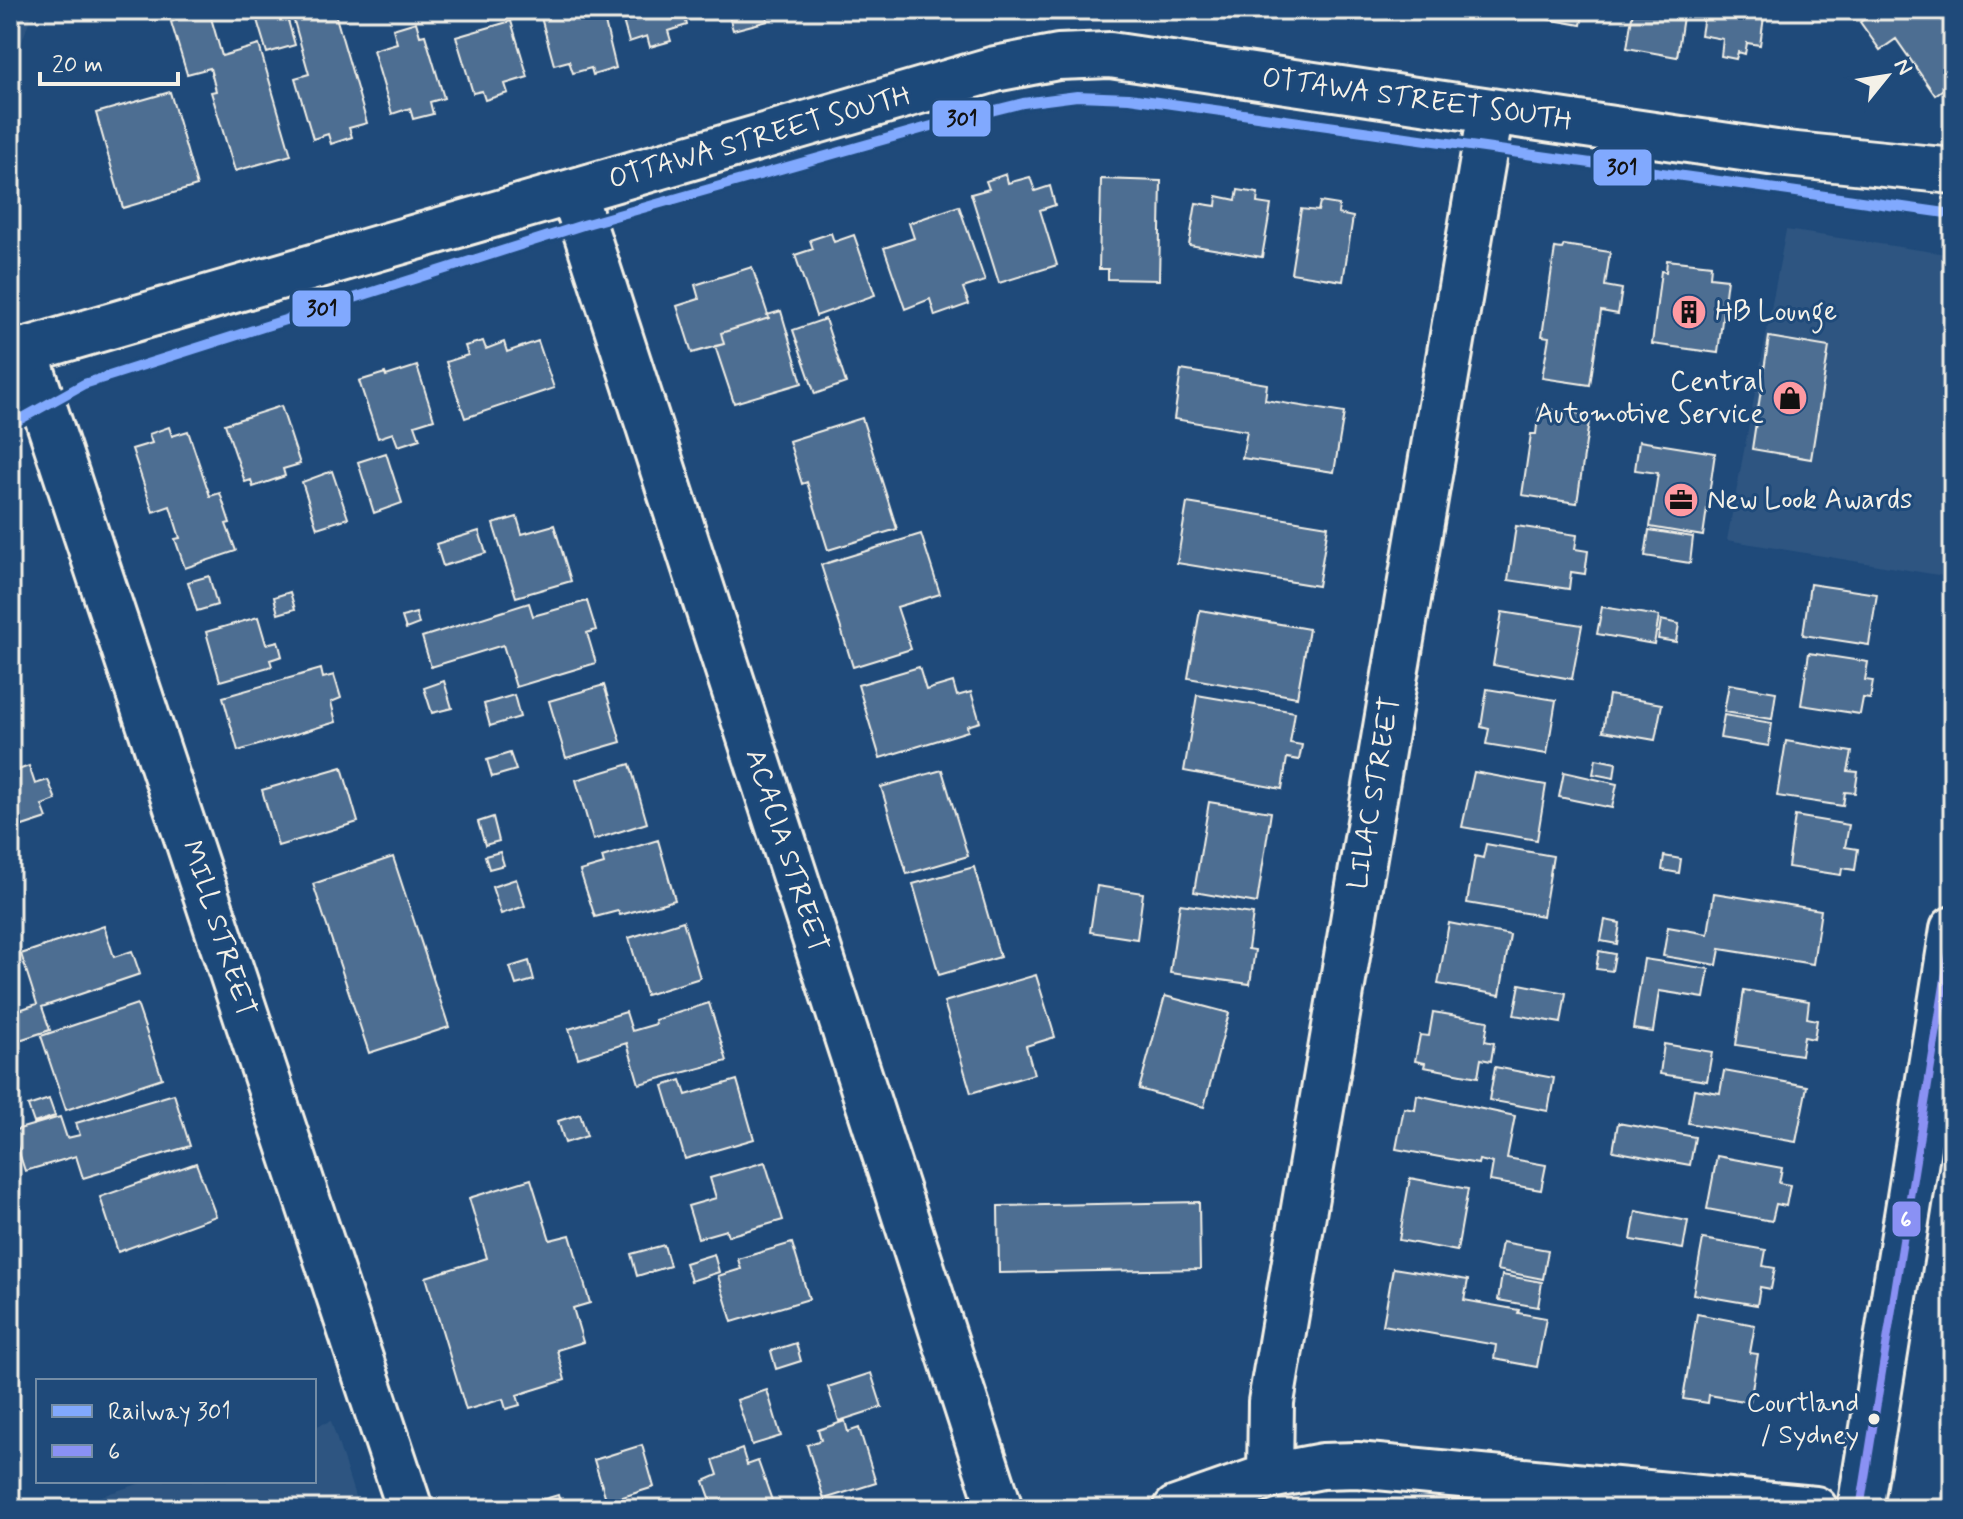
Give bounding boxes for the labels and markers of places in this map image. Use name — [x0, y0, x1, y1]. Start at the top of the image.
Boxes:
building icon: HB Lounge — [1670, 293, 1708, 331]
place label: HB Lounge — [1715, 294, 1837, 334]
place label: Central Automotive Service — [1536, 364, 1764, 433]
shop icon: Central Automotive Service — [1771, 379, 1809, 417]
office icon: New Look Awards — [1662, 481, 1700, 519]
place label: New Look Awards — [1707, 482, 1913, 519]
place label: Courtland / Sydney — [1746, 1387, 1859, 1453]
marker: Courtland / Sydney — [1866, 1411, 1882, 1427]

